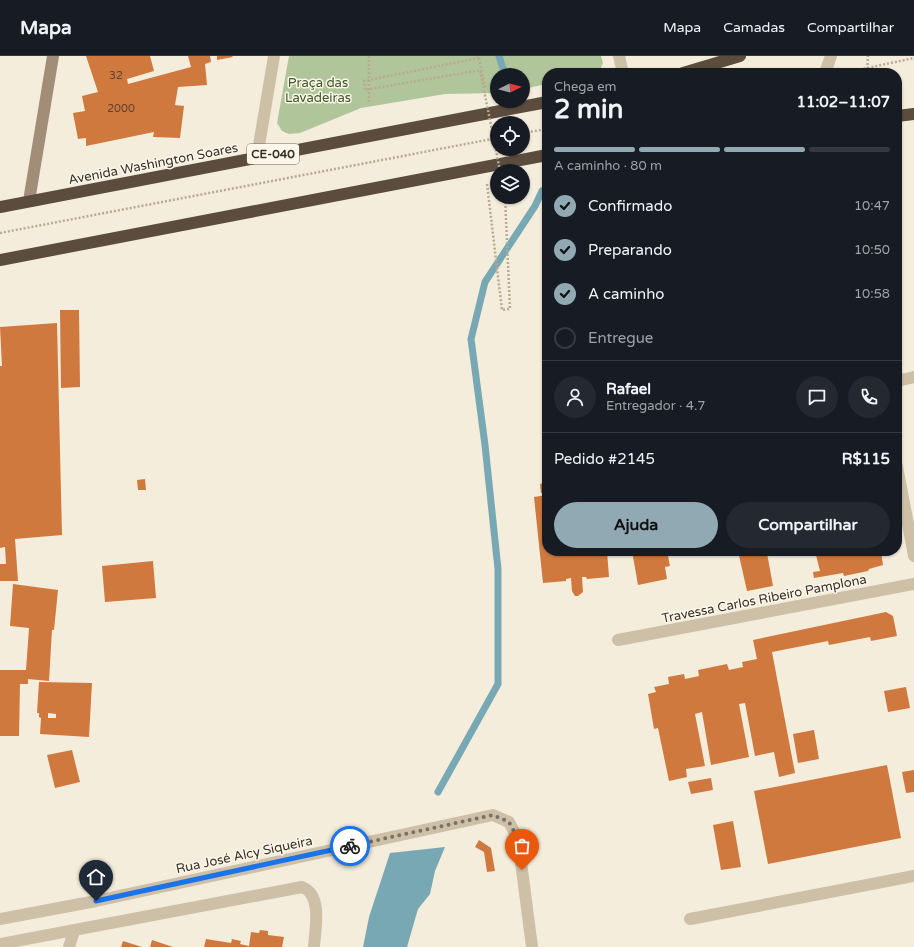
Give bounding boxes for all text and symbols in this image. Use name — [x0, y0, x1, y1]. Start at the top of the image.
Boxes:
text: Mapa — [20, 17, 72, 39]
text: Mapa — [663, 19, 701, 36]
text: Camadas — [723, 19, 785, 36]
text: Compartilhar — [807, 19, 894, 36]
north arrow — [490, 68, 530, 108]
map controls — [490, 68, 530, 204]
house number: 32 — [109, 69, 123, 82]
park label: Praça das Lavadeiras — [285, 75, 351, 106]
text: Chega em — [554, 79, 617, 95]
text: 11:02–11:07 — [797, 93, 890, 111]
text: 2 min — [554, 94, 623, 125]
house number: 2000 — [107, 102, 135, 115]
button: locate — [490, 116, 530, 156]
street label: Avenida Washington Soares — [67, 140, 239, 188]
road number: CE-040 — [247, 144, 299, 164]
text: A caminho · 80 m — [554, 158, 662, 174]
button: layers — [490, 164, 530, 204]
icon: check — [554, 195, 576, 217]
text: Confirmado — [588, 197, 672, 215]
text: 10:47 — [854, 198, 890, 214]
icon: check — [554, 239, 576, 261]
text: Preparando — [588, 241, 672, 259]
text: 10:50 — [854, 242, 890, 258]
icon: check — [554, 283, 576, 305]
text: A caminho — [588, 285, 664, 303]
text: 10:58 — [854, 286, 890, 302]
text: Entregue — [588, 329, 653, 347]
button: person — [554, 376, 596, 418]
button: chat — [796, 376, 838, 418]
button: phone — [848, 376, 890, 418]
text: Rafael — [606, 380, 651, 398]
text: Entregador · 4.7 — [606, 398, 705, 414]
text: Pedido #2145 — [554, 450, 655, 468]
text: R$115 — [842, 450, 890, 468]
button: Ajuda — [554, 502, 718, 548]
button: Compartilhar — [726, 502, 890, 548]
street label: Travessa Carlos Ribeiro Pamplona — [660, 571, 868, 627]
courier — [330, 826, 370, 866]
pin — [505, 829, 539, 870]
street label: Rua José Alcy Siqueira — [175, 833, 314, 877]
icon: bike — [339, 835, 361, 857]
icon: bag — [511, 835, 533, 857]
pin — [79, 860, 113, 901]
icon: home — [85, 866, 107, 888]

